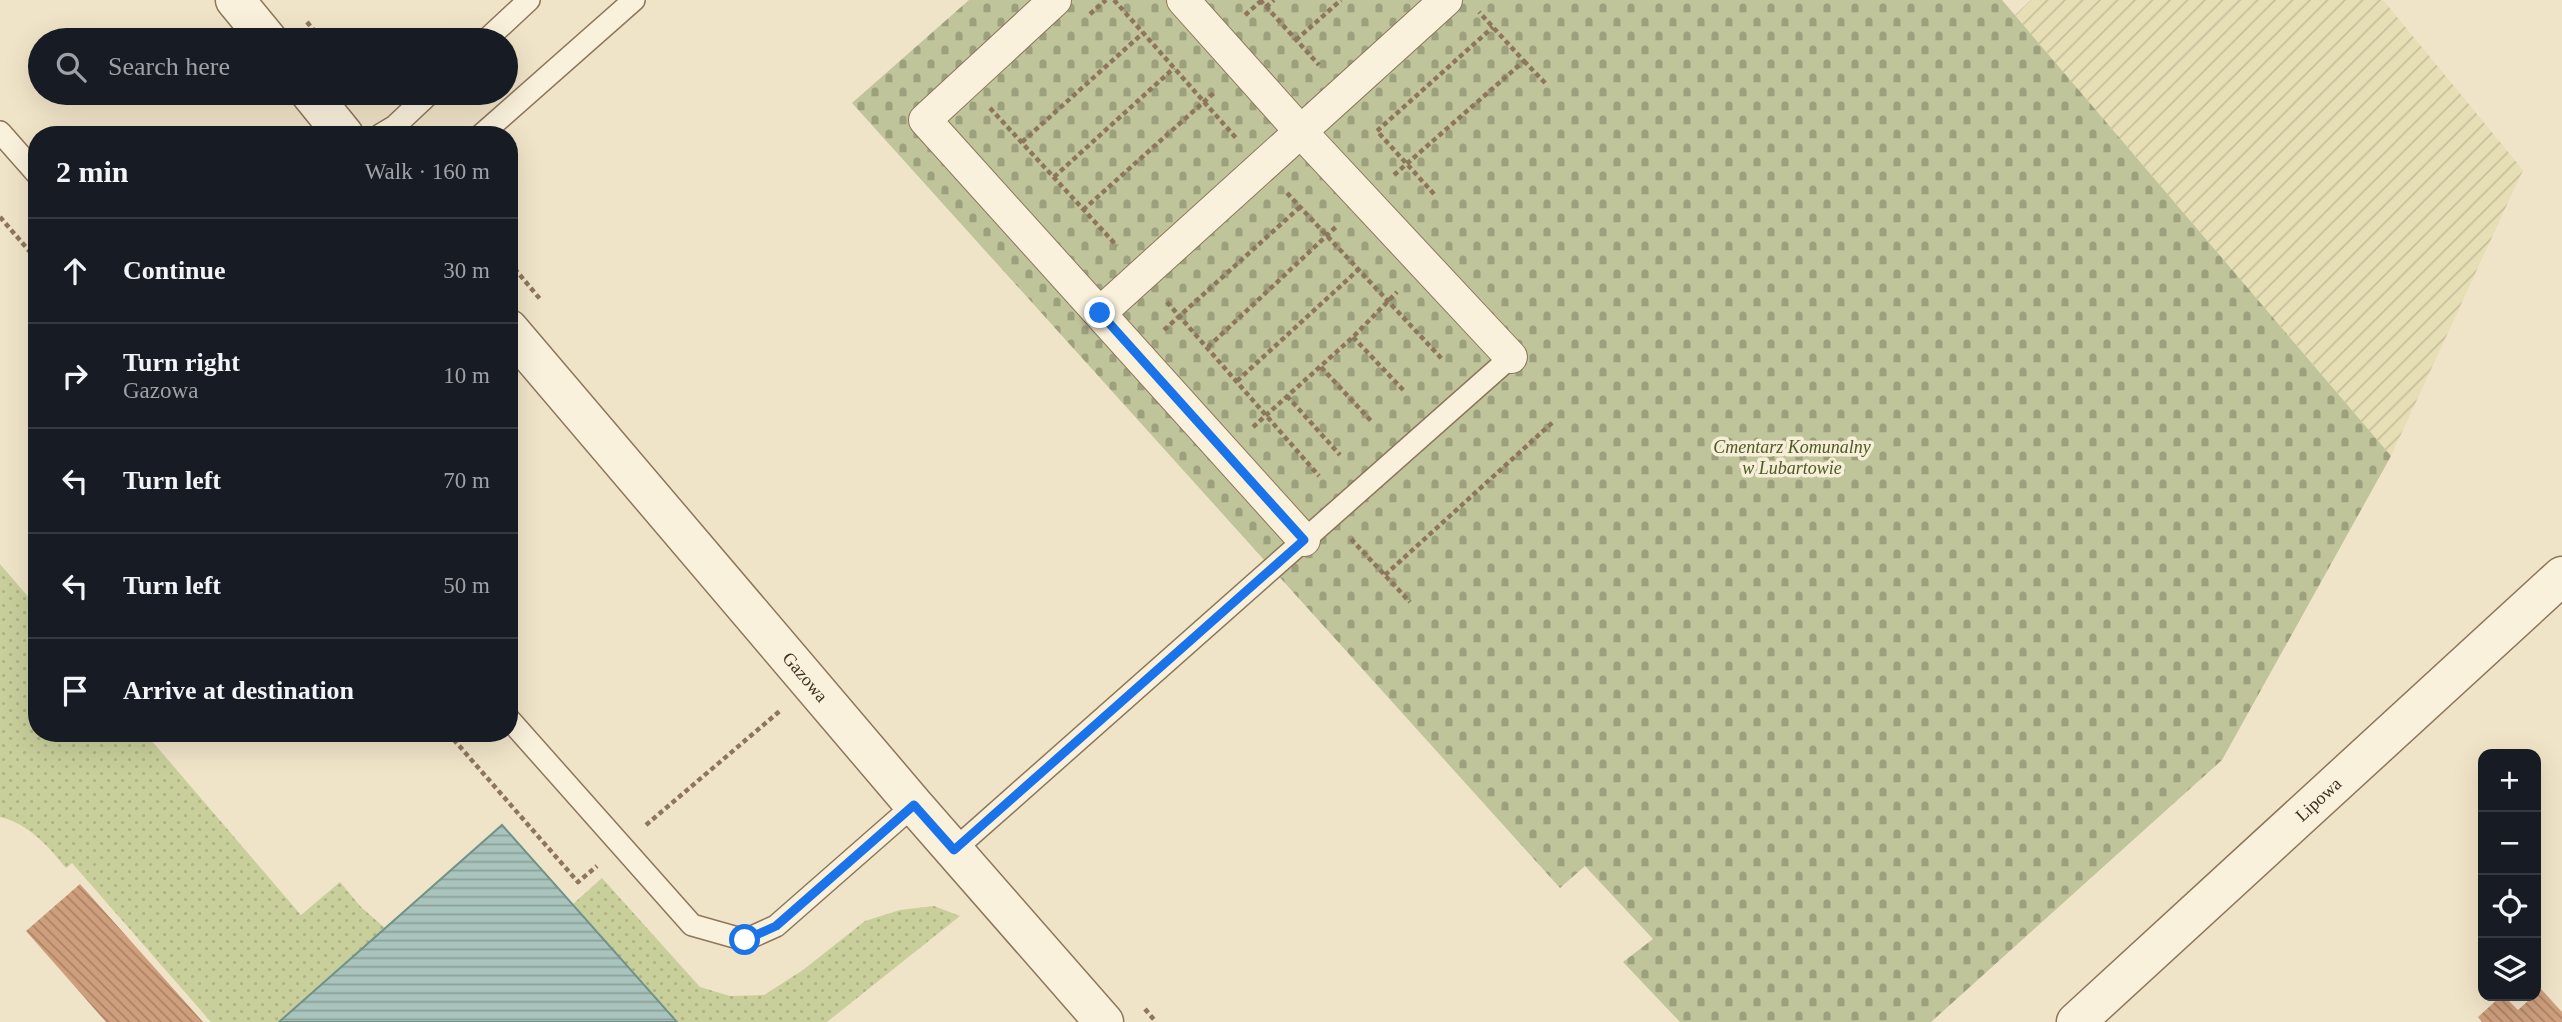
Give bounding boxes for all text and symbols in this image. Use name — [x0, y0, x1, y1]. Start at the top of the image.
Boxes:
search box — [28, 28, 518, 105]
icon: search — [52, 48, 90, 86]
text: Search here — [108, 52, 230, 81]
text: 2 min — [56, 155, 129, 188]
text: Walk · 160 m — [365, 159, 490, 184]
icon: ahead — [56, 252, 94, 290]
text: Continue — [123, 256, 226, 285]
text: 30 m — [443, 258, 490, 283]
route end — [1084, 297, 1115, 328]
text: Turn right — [123, 348, 240, 377]
icon: right — [56, 357, 94, 395]
text: 10 m — [443, 363, 490, 388]
text: Gazowa — [123, 378, 198, 403]
park label: Cmentarz Komunalny w Lubartowie — [1713, 437, 1871, 478]
icon: left — [56, 462, 94, 500]
text: Turn left — [123, 466, 221, 495]
text: 70 m — [443, 468, 490, 493]
icon: left — [56, 567, 94, 605]
text: Turn left — [123, 571, 221, 600]
text: 50 m — [443, 573, 490, 598]
street label: Gazowa — [778, 648, 832, 706]
icon: arrive — [56, 672, 94, 710]
text: Arrive at destination — [123, 676, 354, 705]
map controls — [2478, 749, 2541, 1001]
button: + — [2478, 749, 2541, 812]
street label: Lipowa — [2291, 774, 2345, 826]
button: − — [2478, 812, 2541, 875]
button: locate — [2478, 875, 2541, 938]
route start — [729, 924, 760, 955]
button: layers — [2478, 938, 2541, 1001]

